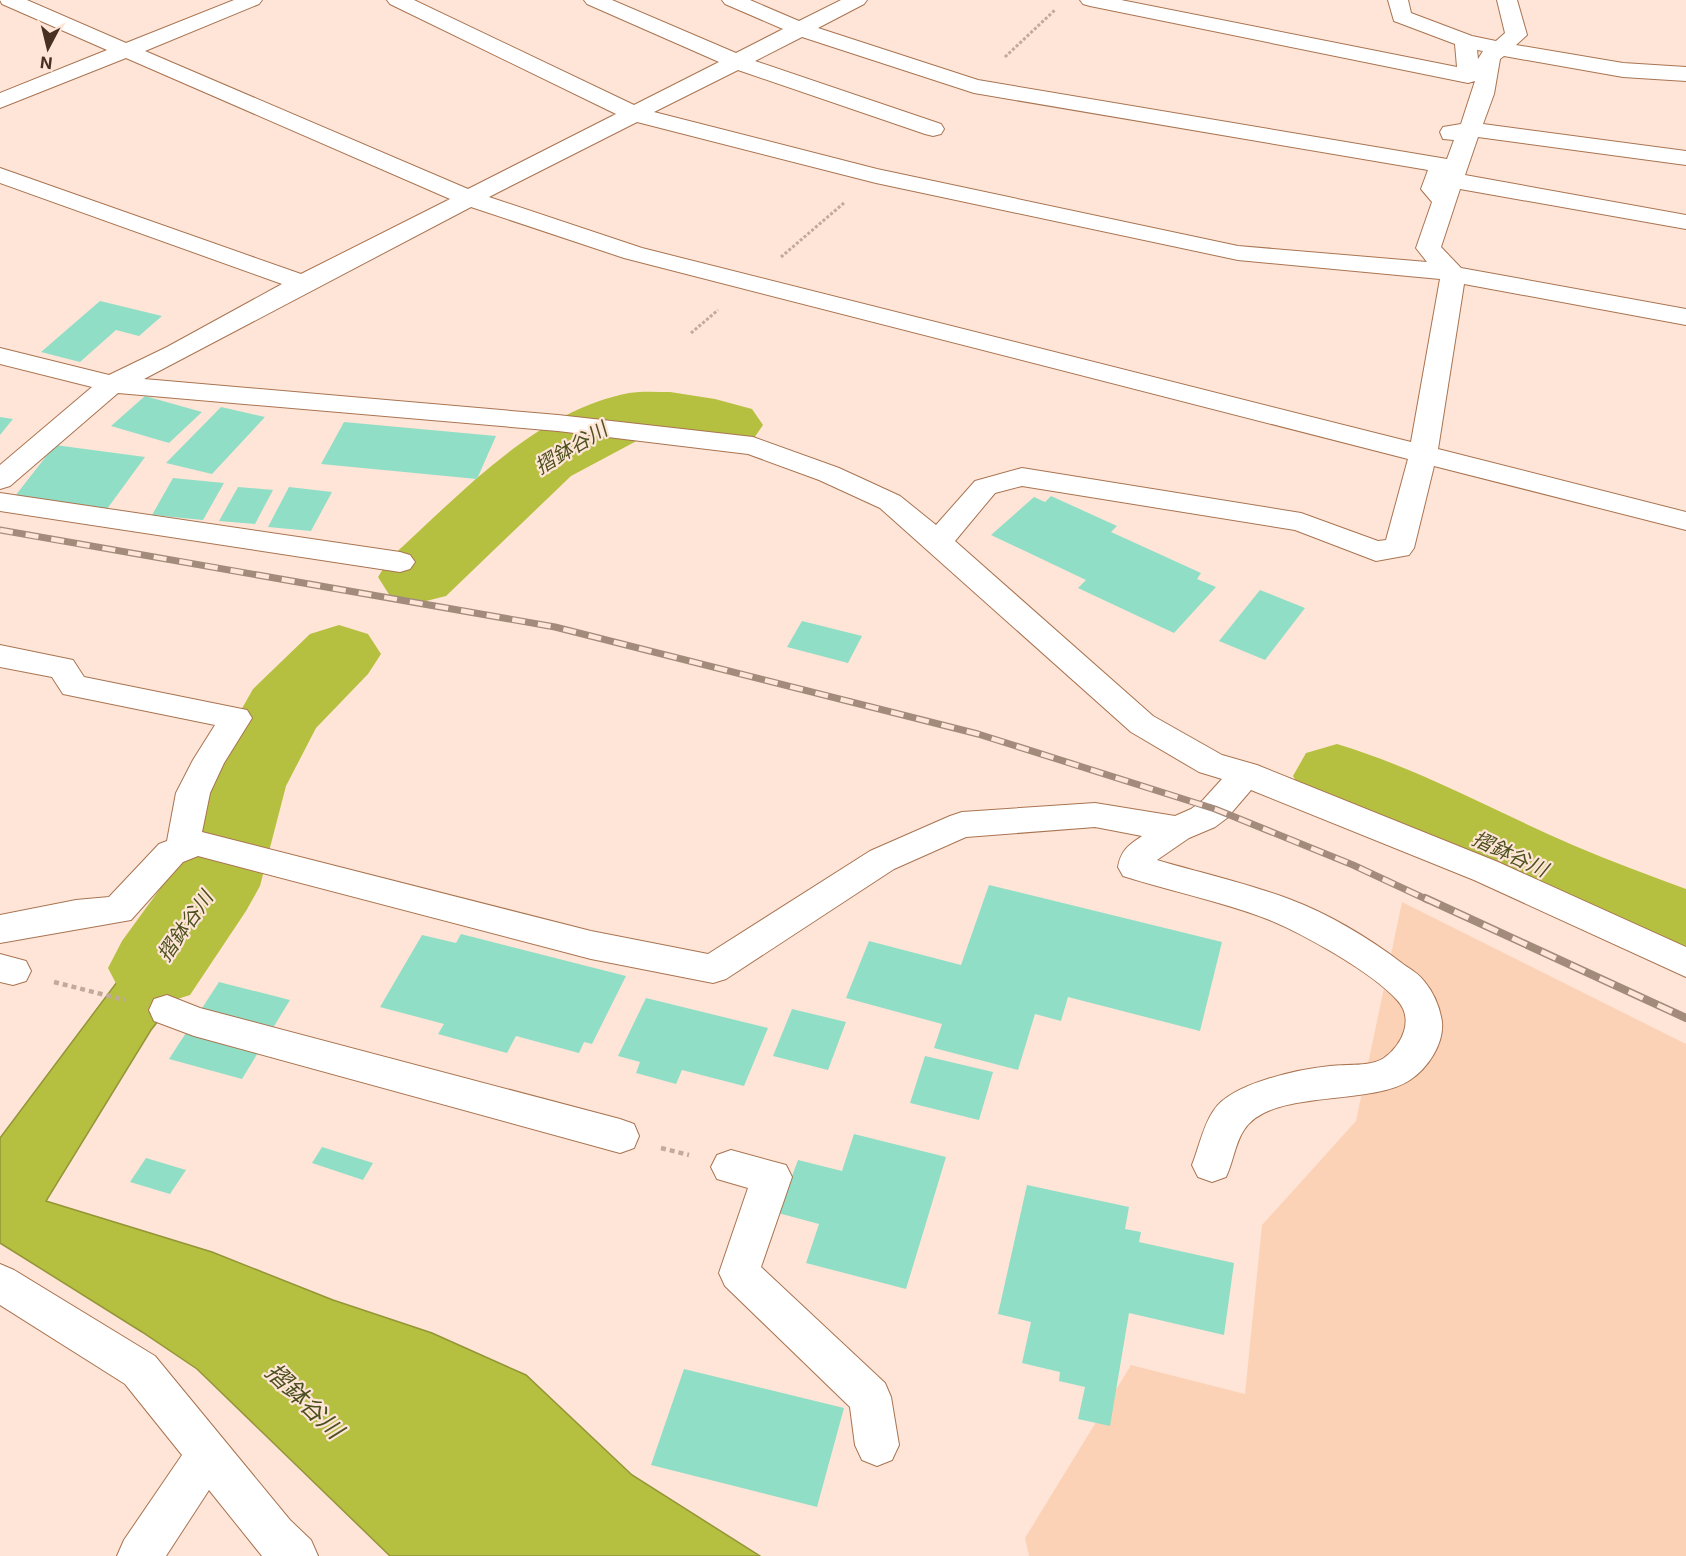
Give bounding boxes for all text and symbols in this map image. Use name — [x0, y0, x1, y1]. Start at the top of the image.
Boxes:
north arrow — [18, 18, 78, 78]
text: N — [39, 52, 53, 74]
water label: 摺鉢谷川 — [531, 416, 613, 479]
water label: 摺鉢谷川 — [1469, 826, 1553, 883]
water label: 摺鉢谷川 — [152, 885, 219, 966]
water label: 摺鉢谷川 — [260, 1357, 351, 1446]

